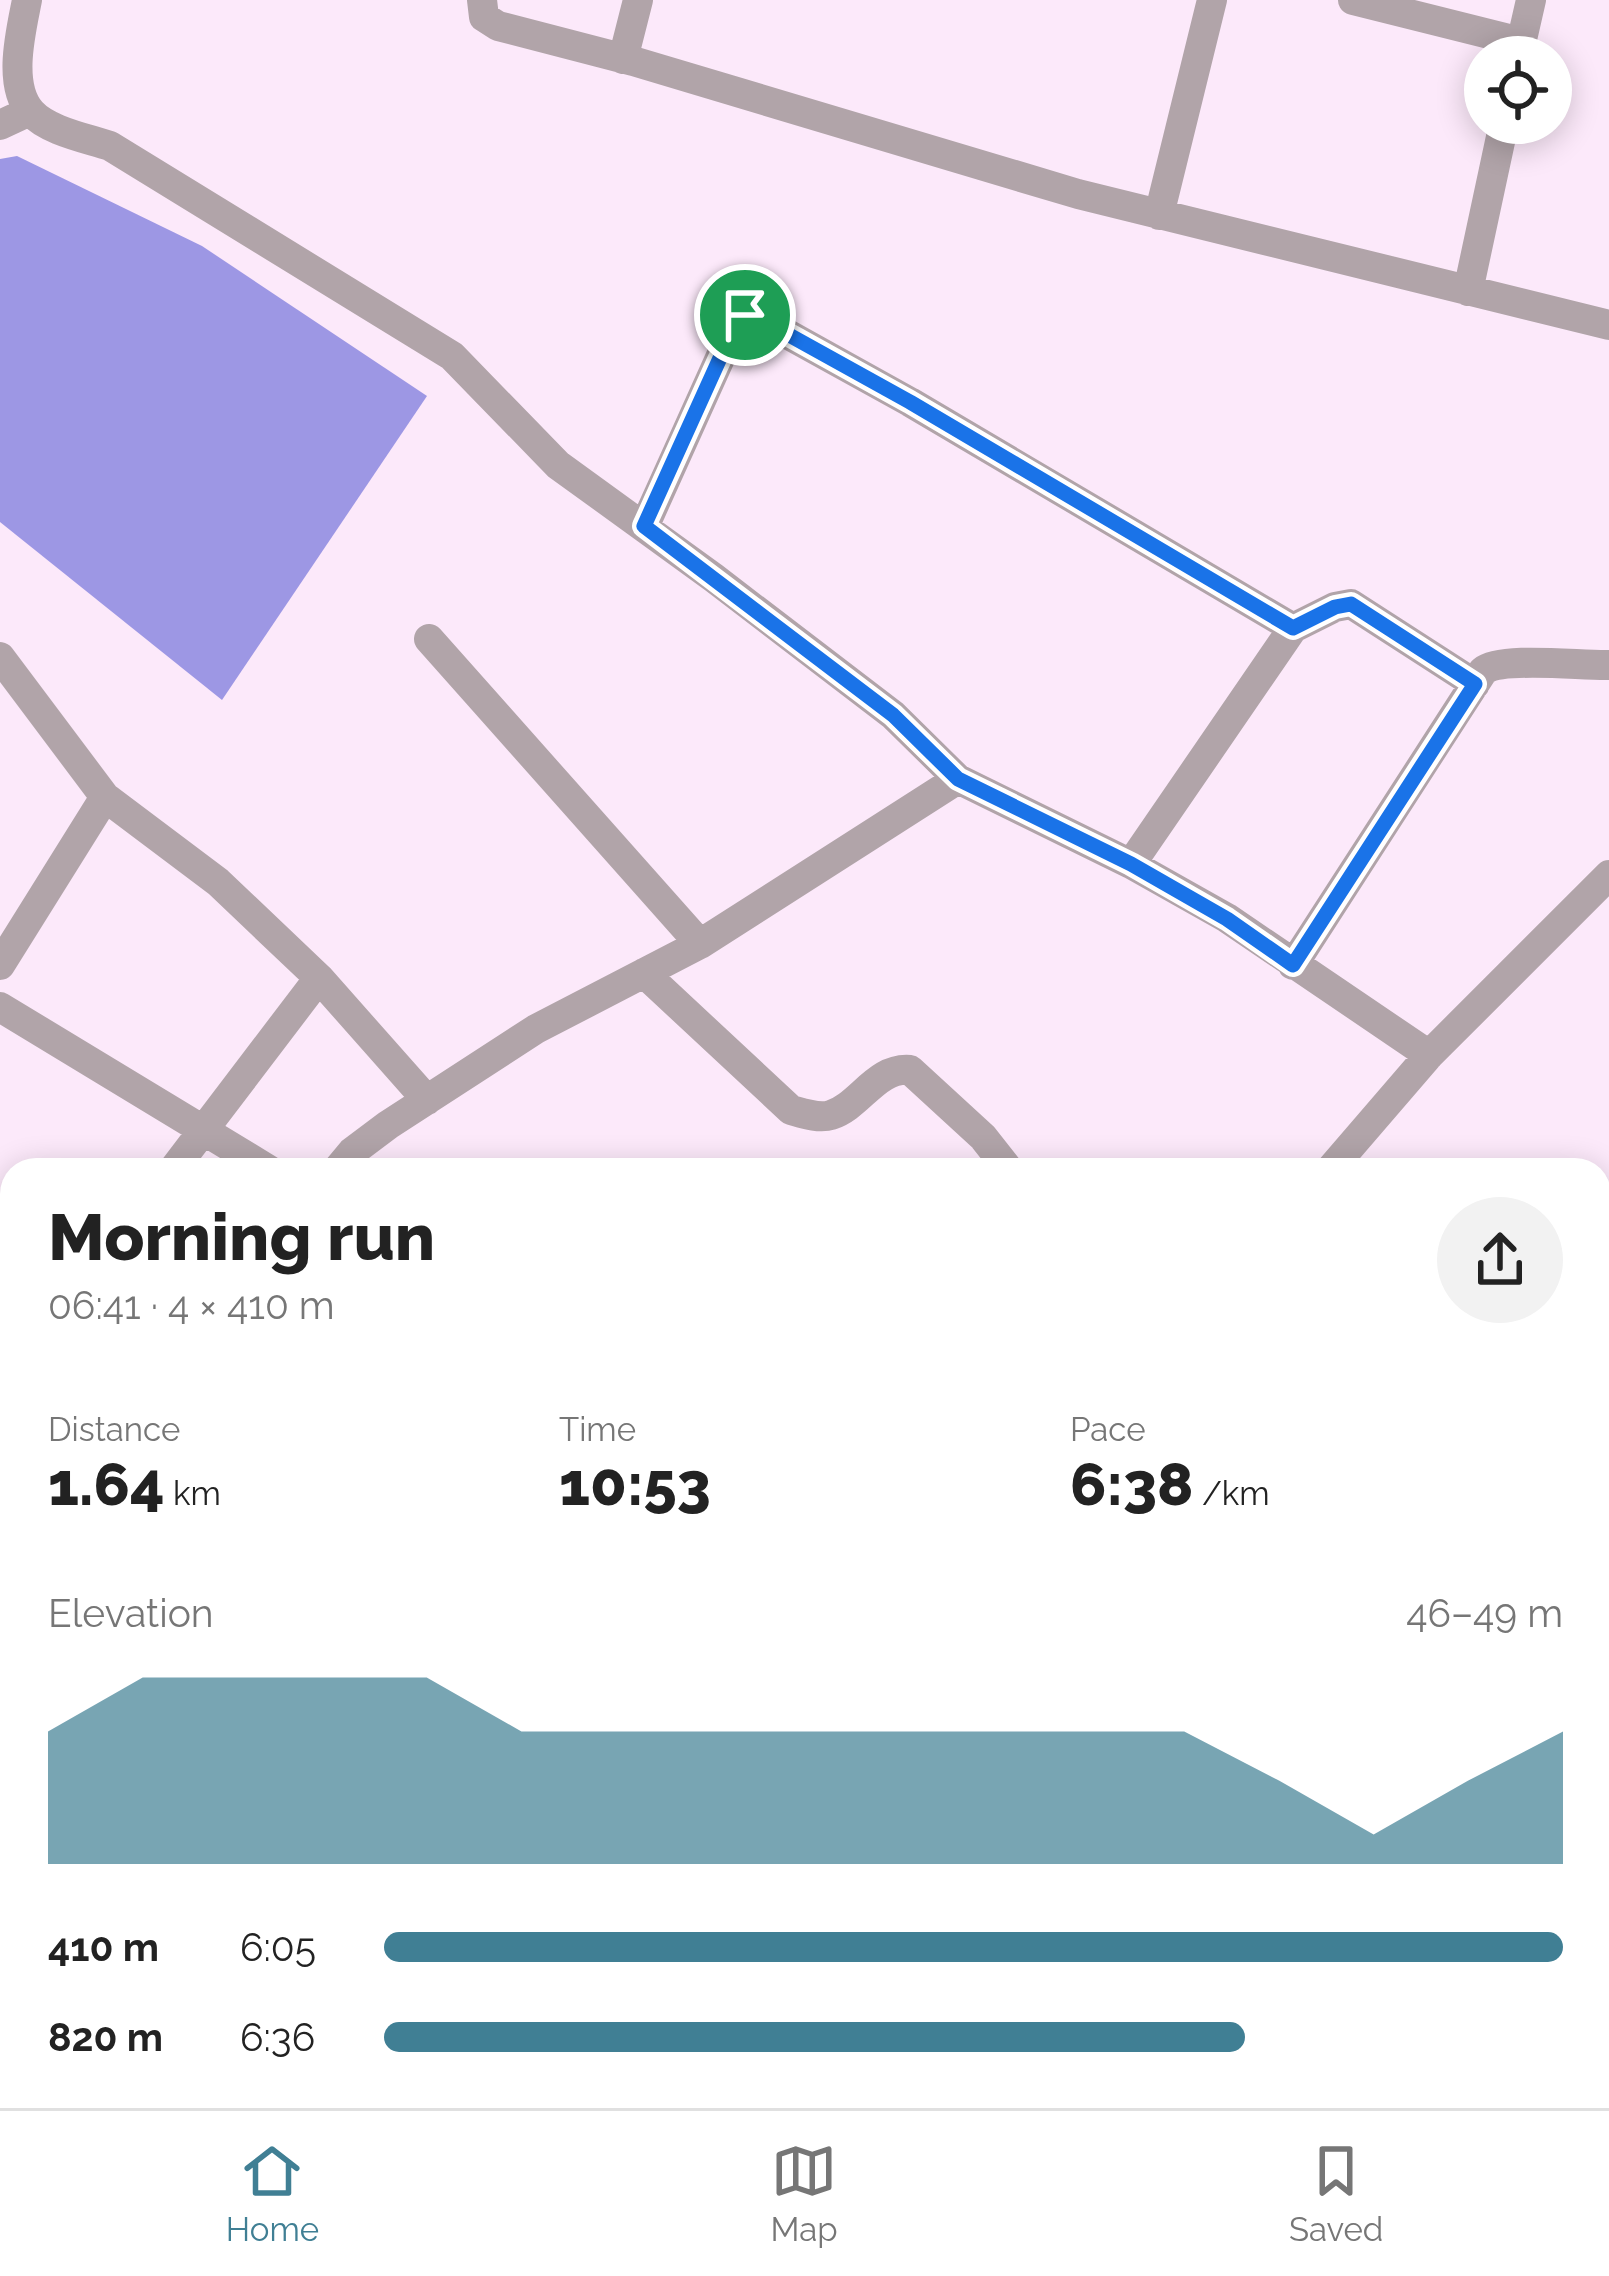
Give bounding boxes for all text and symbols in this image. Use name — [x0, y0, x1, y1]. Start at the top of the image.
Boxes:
map controls — [1464, 36, 1572, 144]
button: locate — [1464, 36, 1572, 144]
pin — [694, 264, 796, 366]
icon: arrive — [712, 282, 778, 348]
button: share — [1437, 1197, 1563, 1323]
text: Morning run — [48, 1198, 435, 1275]
text: 06:41 · 4 × 410 m — [48, 1282, 335, 1328]
text: Distance — [48, 1410, 180, 1449]
text: Time — [559, 1410, 636, 1449]
text: Pace — [1070, 1410, 1146, 1449]
text: 1.64 — [48, 1449, 165, 1519]
text: 10:53 — [559, 1449, 711, 1519]
text: 6:38 — [1070, 1449, 1193, 1519]
text: km — [165, 1474, 221, 1513]
text: /km — [1193, 1474, 1270, 1513]
text: Elevation — [48, 1590, 214, 1636]
text: 46–49 m — [1406, 1590, 1563, 1636]
text: 410 m — [48, 1924, 159, 1970]
text: 6:05 — [240, 1924, 316, 1970]
text: 820 m — [48, 2014, 163, 2060]
text: 6:36 — [240, 2014, 315, 2060]
tab: Home — [226, 2138, 319, 2249]
tab: Map — [770, 2138, 838, 2249]
tab: Saved — [1289, 2138, 1383, 2249]

